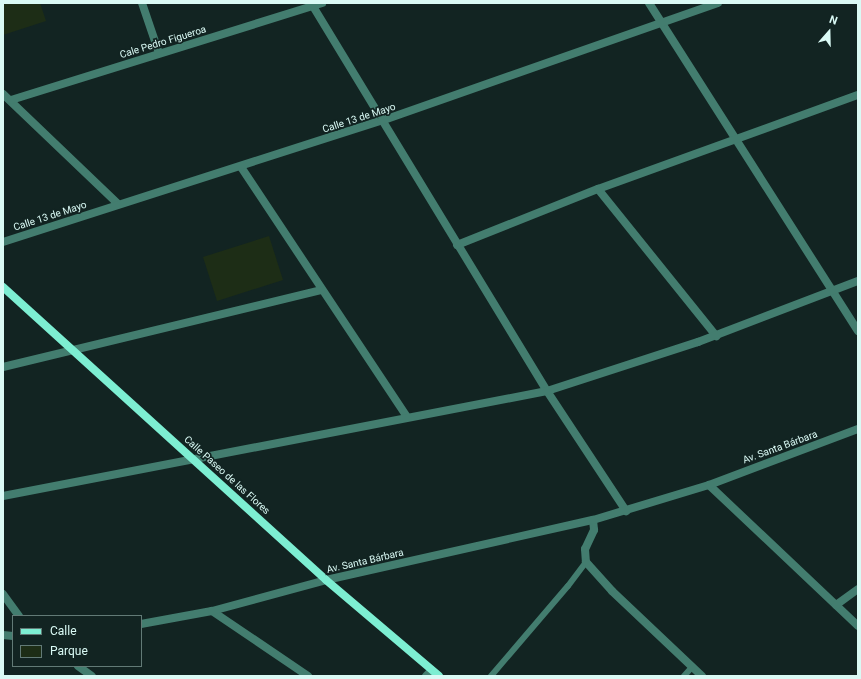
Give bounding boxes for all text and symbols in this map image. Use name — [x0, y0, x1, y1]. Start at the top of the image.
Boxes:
north arrow — [809, 12, 849, 52]
text: N — [827, 13, 839, 28]
street label: Cale Pedro Figueroa — [118, 23, 208, 61]
street label: Calle 13 de Mayo — [321, 101, 397, 135]
street label: Calle 13 de Mayo — [12, 199, 88, 233]
street label: Av. Santa Bárbara — [741, 428, 819, 466]
street label: Calle Paseo de las Flores — [182, 433, 272, 517]
street label: Av. Santa Bárbara — [325, 546, 405, 576]
legend — [12, 615, 142, 667]
text: Calle — [50, 624, 77, 638]
text: Parque — [50, 644, 88, 658]

